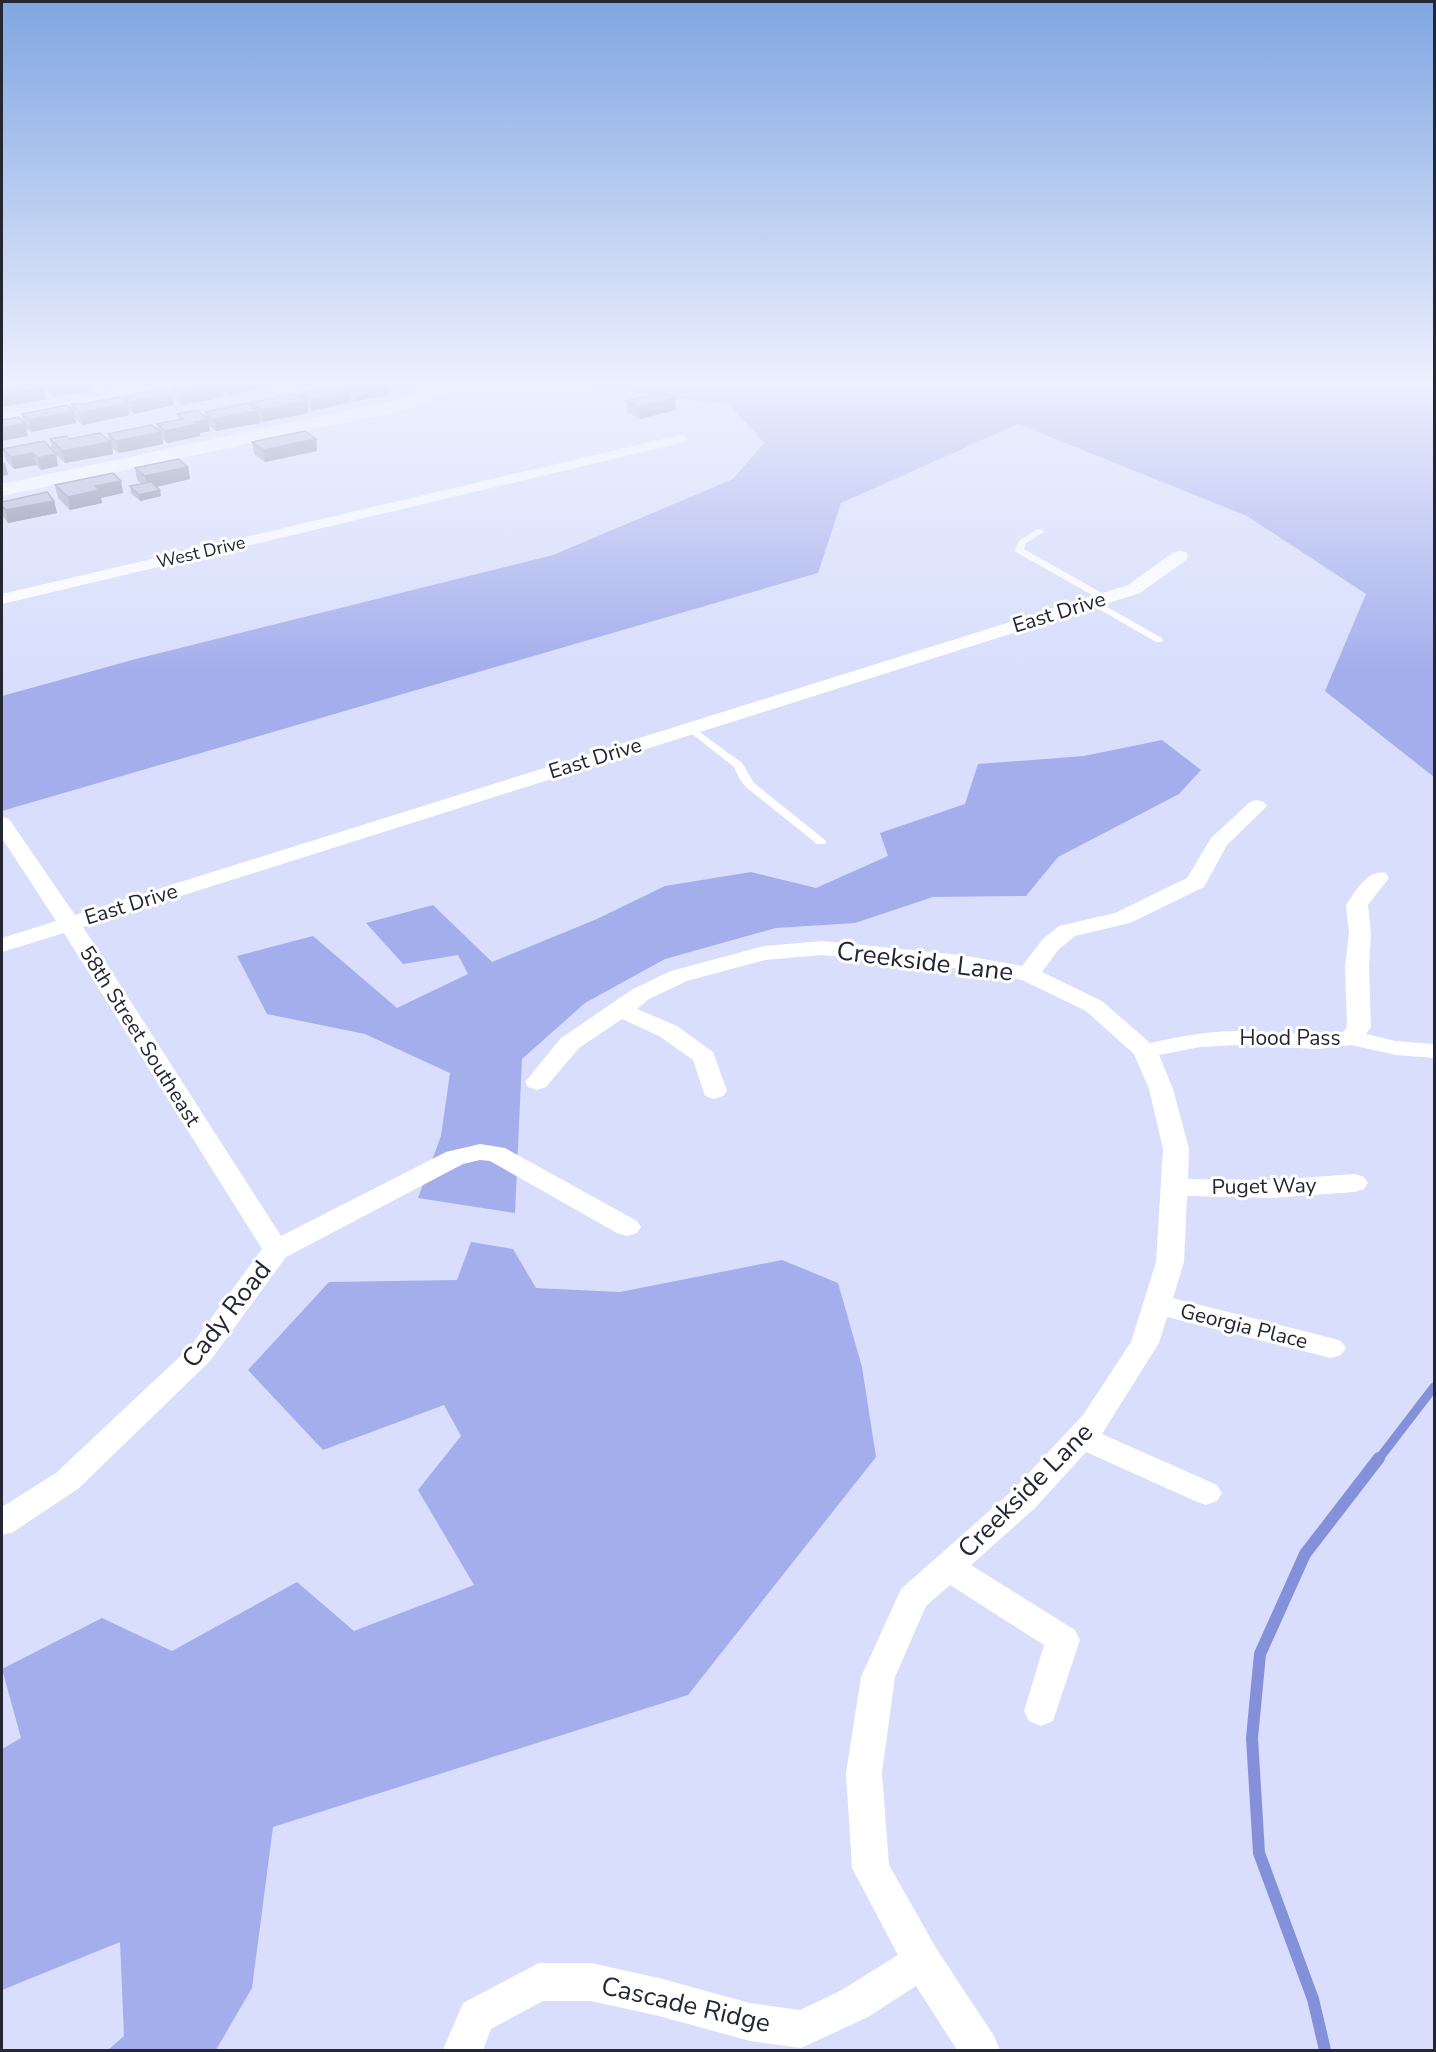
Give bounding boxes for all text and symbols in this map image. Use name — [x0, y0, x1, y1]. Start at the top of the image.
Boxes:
street label: West Drive — [154, 530, 248, 574]
street label: East Drive — [1009, 585, 1109, 639]
street label: East Drive — [545, 731, 645, 785]
street label: East Drive — [81, 877, 181, 931]
street label: Creekside Lane — [835, 933, 1015, 990]
street label: 58th Street Southeast — [73, 940, 207, 1132]
street label: Hood Pass — [1239, 1024, 1341, 1052]
street label: Puget Way — [1211, 1171, 1317, 1201]
street label: Cady Road — [174, 1254, 279, 1375]
street label: Georgia Place — [1177, 1297, 1311, 1355]
street label: Creekside Lane — [950, 1415, 1101, 1566]
street label: Cascade Ridge — [598, 1968, 774, 2041]

